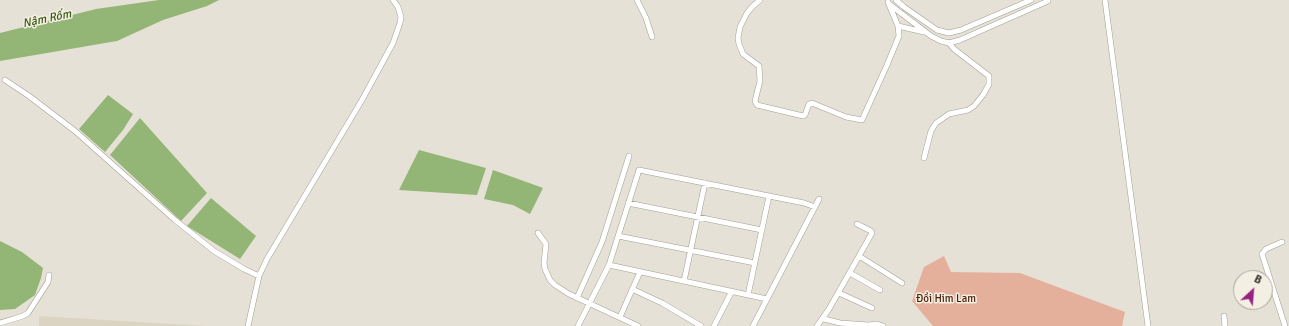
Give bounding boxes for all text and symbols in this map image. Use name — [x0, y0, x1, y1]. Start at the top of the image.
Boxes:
water label: Nậm Rốm — [21, 7, 73, 31]
north arrow — [1233, 270, 1273, 310]
text: B — [1252, 272, 1264, 287]
park label: Đồi Him Lam — [916, 292, 976, 306]

